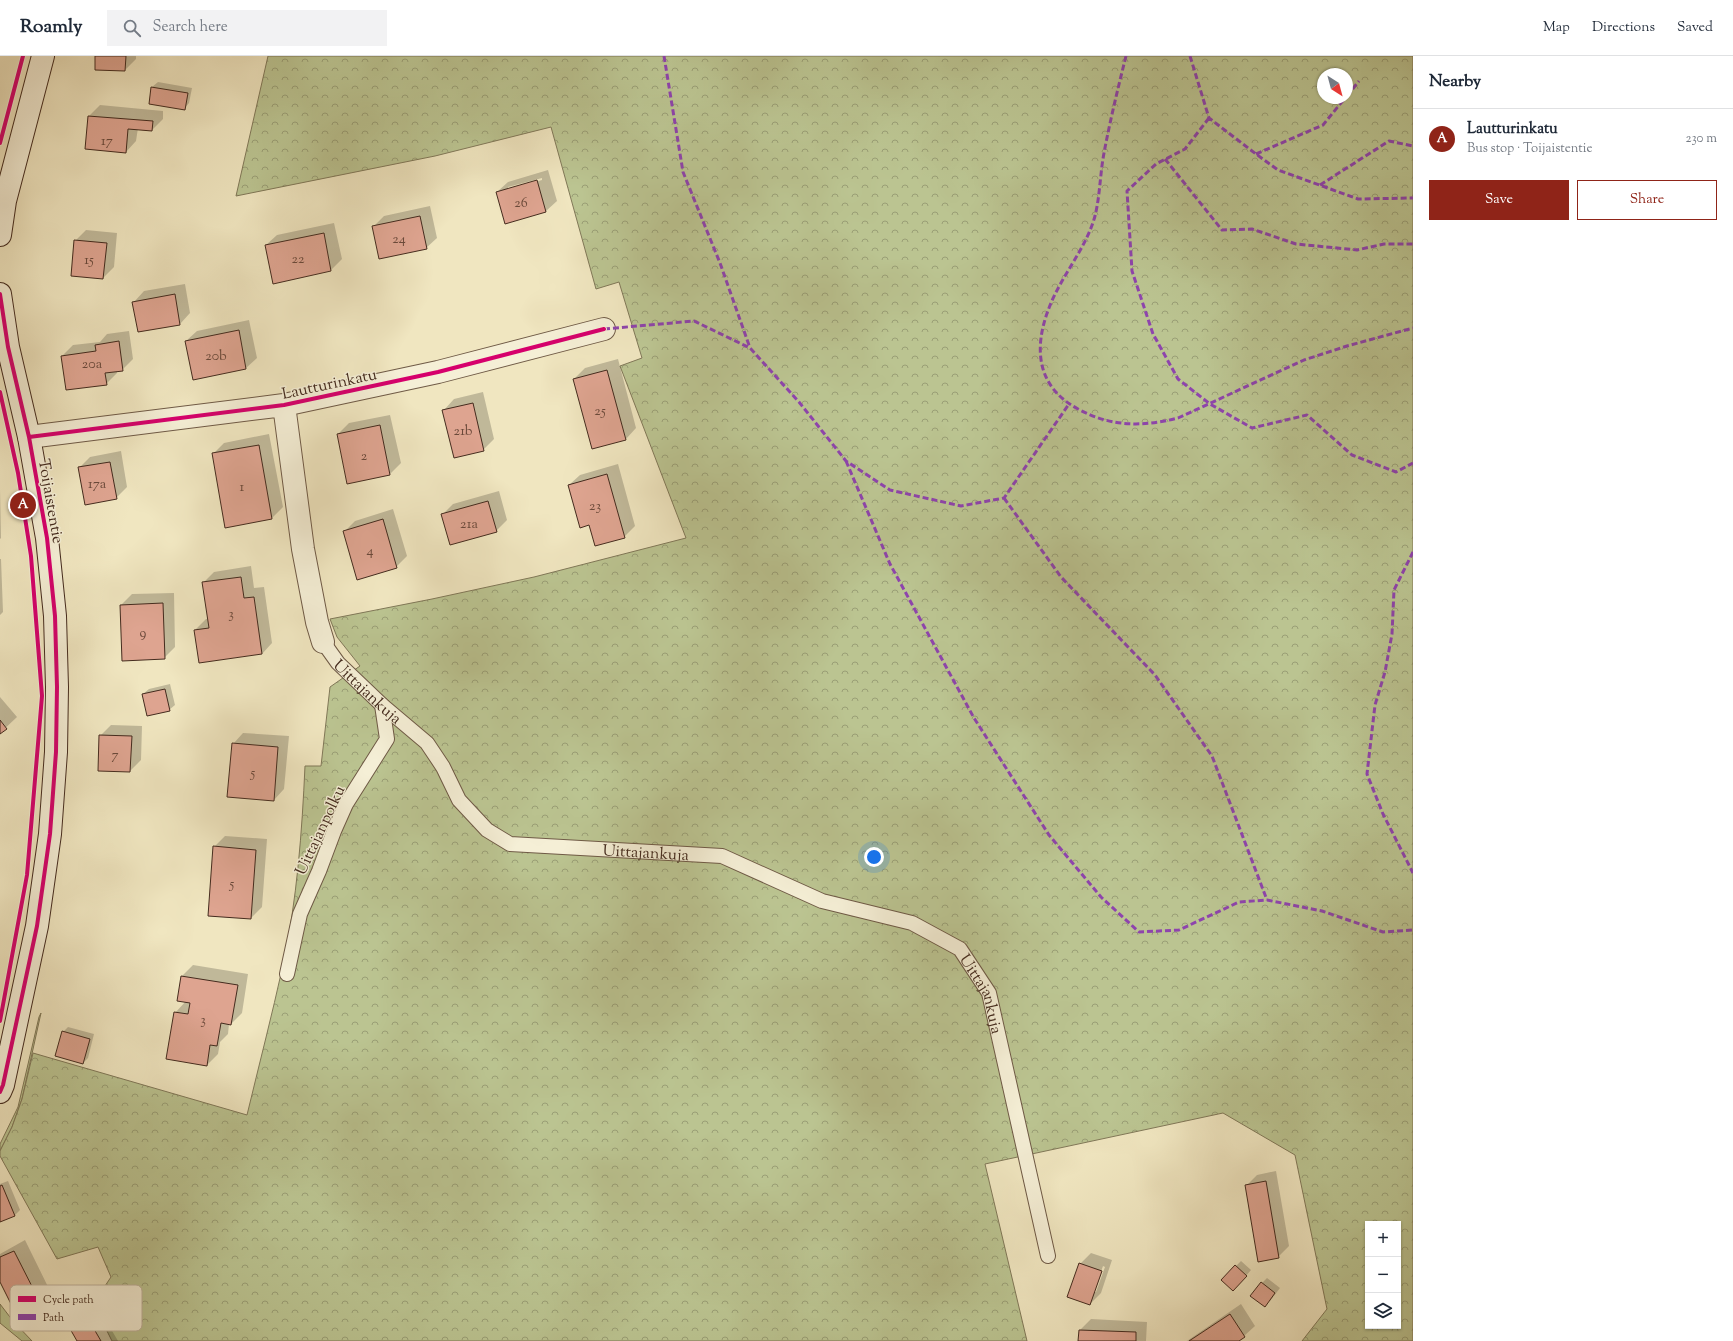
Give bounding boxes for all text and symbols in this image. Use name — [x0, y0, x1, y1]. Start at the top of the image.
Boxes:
search box — [107, 10, 387, 46]
text: Roamly — [20, 14, 83, 41]
icon: search — [121, 17, 143, 39]
text: Search here — [153, 17, 228, 38]
text: Map — [1543, 18, 1570, 38]
text: Directions — [1592, 18, 1655, 38]
text: Saved — [1677, 18, 1713, 38]
north arrow — [1317, 68, 1353, 104]
text: Nearby — [1429, 70, 1481, 94]
text: Lautturinkatu — [1467, 119, 1558, 140]
text: A — [1437, 130, 1447, 148]
text: 230 m — [1685, 130, 1717, 148]
house number: 17 — [101, 132, 113, 152]
text: Bus stop · Toijaistentie — [1467, 140, 1593, 158]
button: Save — [1429, 180, 1569, 220]
button: Share — [1577, 180, 1717, 220]
house number: 26 — [514, 194, 528, 214]
house number: 24 — [392, 230, 406, 250]
house number: 22 — [291, 250, 305, 270]
house number: 15 — [84, 251, 94, 271]
house number: 20b — [205, 347, 227, 367]
house number: 20a — [82, 355, 103, 375]
street label: Lautturinkatu — [280, 364, 379, 407]
house number: 25 — [594, 402, 606, 422]
house number: 21b — [454, 422, 473, 442]
house number: 2 — [361, 447, 368, 467]
street label: Toijaistentie — [31, 457, 68, 545]
house number: 17a — [88, 475, 107, 495]
house number: 1 — [240, 478, 245, 498]
pin: A — [10, 490, 36, 520]
house number: 23 — [589, 497, 601, 517]
house number: 21a — [460, 515, 478, 535]
house number: 4 — [366, 542, 374, 562]
house number: 3 — [228, 605, 234, 625]
house number: 9 — [140, 624, 147, 644]
street label: Uittajankuja — [327, 655, 406, 731]
house number: 7 — [111, 746, 119, 766]
house number: 5 — [250, 764, 256, 784]
street label: Uittajanpolku — [290, 782, 352, 880]
street label: Uittajankuja — [602, 840, 690, 868]
your location — [864, 847, 884, 867]
house number: 5 — [229, 875, 235, 895]
street label: Uittajankuja — [952, 950, 1007, 1037]
house number: 3 — [200, 1011, 206, 1031]
map controls — [1365, 1221, 1401, 1329]
button: + — [1365, 1221, 1401, 1257]
button: − — [1365, 1257, 1401, 1293]
legend — [10, 1285, 142, 1331]
text: Cycle path — [43, 1292, 94, 1308]
button: layers — [1365, 1293, 1401, 1329]
text: Path — [43, 1310, 65, 1326]

